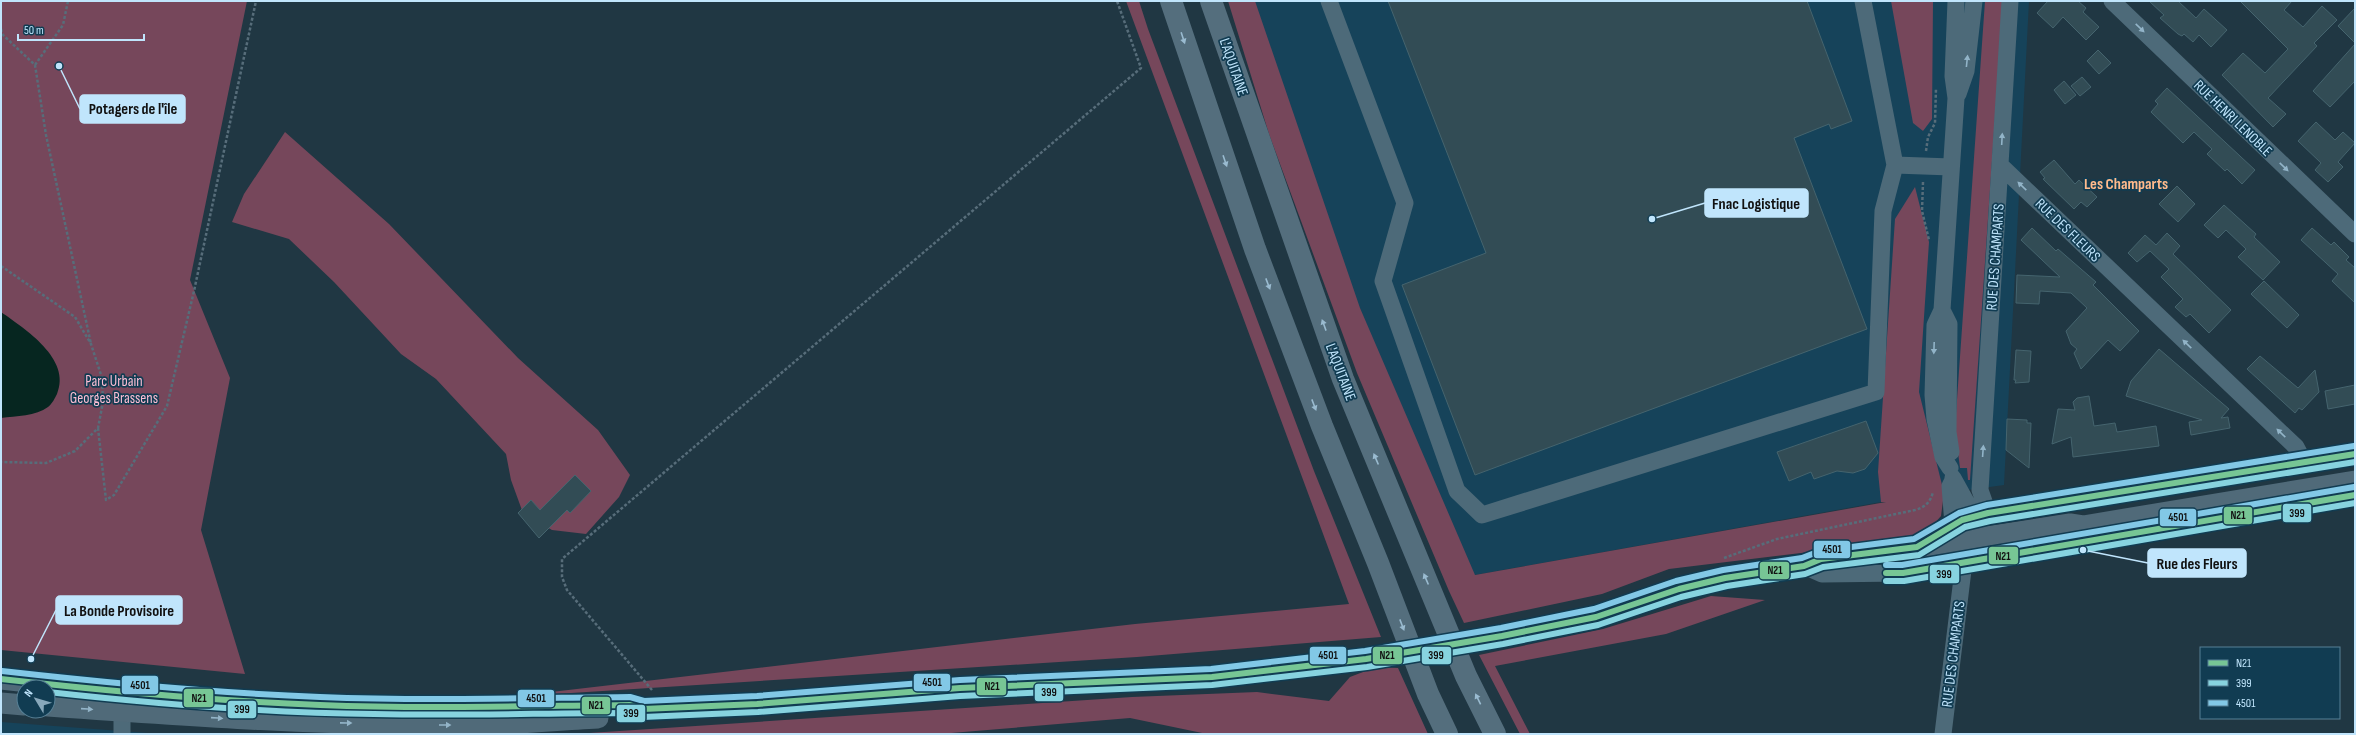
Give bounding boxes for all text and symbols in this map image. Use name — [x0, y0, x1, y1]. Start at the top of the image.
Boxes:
scale bar — [18, 16, 144, 42]
text: 50 m — [24, 23, 44, 38]
one-way arrow — [2135, 23, 2145, 33]
one-way arrow — [1181, 32, 1187, 44]
street label: L'AQUITAINE — [1215, 36, 1252, 99]
one-way arrow — [1964, 55, 1971, 67]
street label: RUE HENRI LENOBLE — [2189, 76, 2276, 161]
callout: Potagers de l'île — [80, 95, 185, 123]
text: Potagers de l'île — [89, 100, 178, 119]
one-way arrow — [1999, 132, 2005, 145]
one-way arrow — [1222, 155, 1228, 167]
one-way arrow — [2279, 162, 2289, 171]
district label: Les Champarts — [2084, 175, 2168, 194]
one-way arrow — [2017, 182, 2027, 191]
callout: Fnac Logistique — [1705, 189, 1808, 217]
street label: RUE DES FLEURS — [2031, 194, 2104, 266]
text: Fnac Logistique — [1712, 195, 1800, 214]
street label: RUE DES CHAMPARTS — [1982, 203, 2009, 311]
one-way arrow — [1266, 278, 1272, 290]
one-way arrow — [1321, 319, 1327, 331]
one-way arrow — [2182, 339, 2192, 348]
street label: L'AQUITAINE — [1321, 341, 1360, 404]
one-way arrow — [1931, 342, 1938, 354]
park label: Parc Urbain Georges Brassens — [70, 372, 158, 408]
one-way arrow — [1312, 400, 1318, 412]
one-way arrow — [2276, 428, 2286, 438]
one-way arrow — [1979, 445, 1986, 457]
one-way arrow — [1373, 453, 1379, 465]
line badge: 399 — [2282, 503, 2312, 523]
line badge: N21 — [2223, 506, 2253, 525]
text: 399 — [2289, 507, 2305, 520]
line badge: 4501 — [2159, 508, 2197, 527]
text: N21 — [2230, 509, 2246, 522]
text: 4501 — [2168, 511, 2188, 524]
line badge: 4501 — [1813, 540, 1851, 559]
text: 4501 — [1822, 543, 1842, 556]
line badge: N21 — [1988, 546, 2019, 565]
callout: Rue des Fleurs — [2148, 549, 2246, 577]
text: N21 — [1995, 550, 2011, 563]
text: Rue des Fleurs — [2156, 555, 2238, 574]
line badge: N21 — [1759, 561, 1790, 580]
text: N21 — [1767, 564, 1783, 577]
line badge: 399 — [1929, 564, 1960, 584]
text: 399 — [1936, 568, 1952, 581]
one-way arrow — [1423, 573, 1429, 585]
callout: La Bonde Provisoire — [56, 596, 182, 624]
street label: RUE DES CHAMPARTS — [1938, 600, 1969, 708]
text: La Bonde Provisoire — [64, 602, 174, 621]
one-way arrow — [1400, 620, 1406, 632]
line badge: 4501 — [1309, 646, 1347, 665]
line badge: N21 — [1372, 646, 1403, 665]
line badge: 399 — [1421, 646, 1452, 665]
legend — [2200, 647, 2340, 719]
text: 4501 — [1318, 649, 1338, 662]
text: N21 — [1379, 649, 1395, 662]
text: 399 — [1428, 649, 1444, 662]
text: N21 — [2236, 656, 2252, 671]
line badge: 4501 — [913, 673, 951, 692]
line badge: 4501 — [121, 675, 159, 695]
text: 4501 — [922, 676, 942, 689]
text: 399 — [2236, 676, 2252, 691]
line badge: N21 — [976, 677, 1007, 696]
north arrow — [16, 679, 56, 719]
text: 4501 — [130, 679, 150, 692]
text: N21 — [984, 680, 1000, 693]
line badge: 399 — [1034, 683, 1064, 702]
text: 399 — [1041, 686, 1057, 699]
text: N — [22, 687, 36, 699]
line badge: N21 — [183, 688, 214, 708]
line badge: 4501 — [517, 689, 555, 708]
text: N21 — [191, 692, 207, 705]
text: 4501 — [526, 692, 546, 705]
one-way arrow — [1475, 693, 1481, 705]
line badge: N21 — [581, 696, 611, 715]
text: 4501 — [2236, 696, 2256, 711]
text: N21 — [588, 699, 604, 712]
line badge: 399 — [227, 700, 257, 719]
text: 399 — [234, 703, 250, 716]
line badge: 399 — [616, 704, 646, 723]
one-way arrow — [81, 705, 93, 712]
text: 399 — [623, 707, 639, 720]
one-way arrow — [211, 714, 223, 721]
one-way arrow — [340, 720, 353, 726]
one-way arrow — [439, 722, 452, 728]

